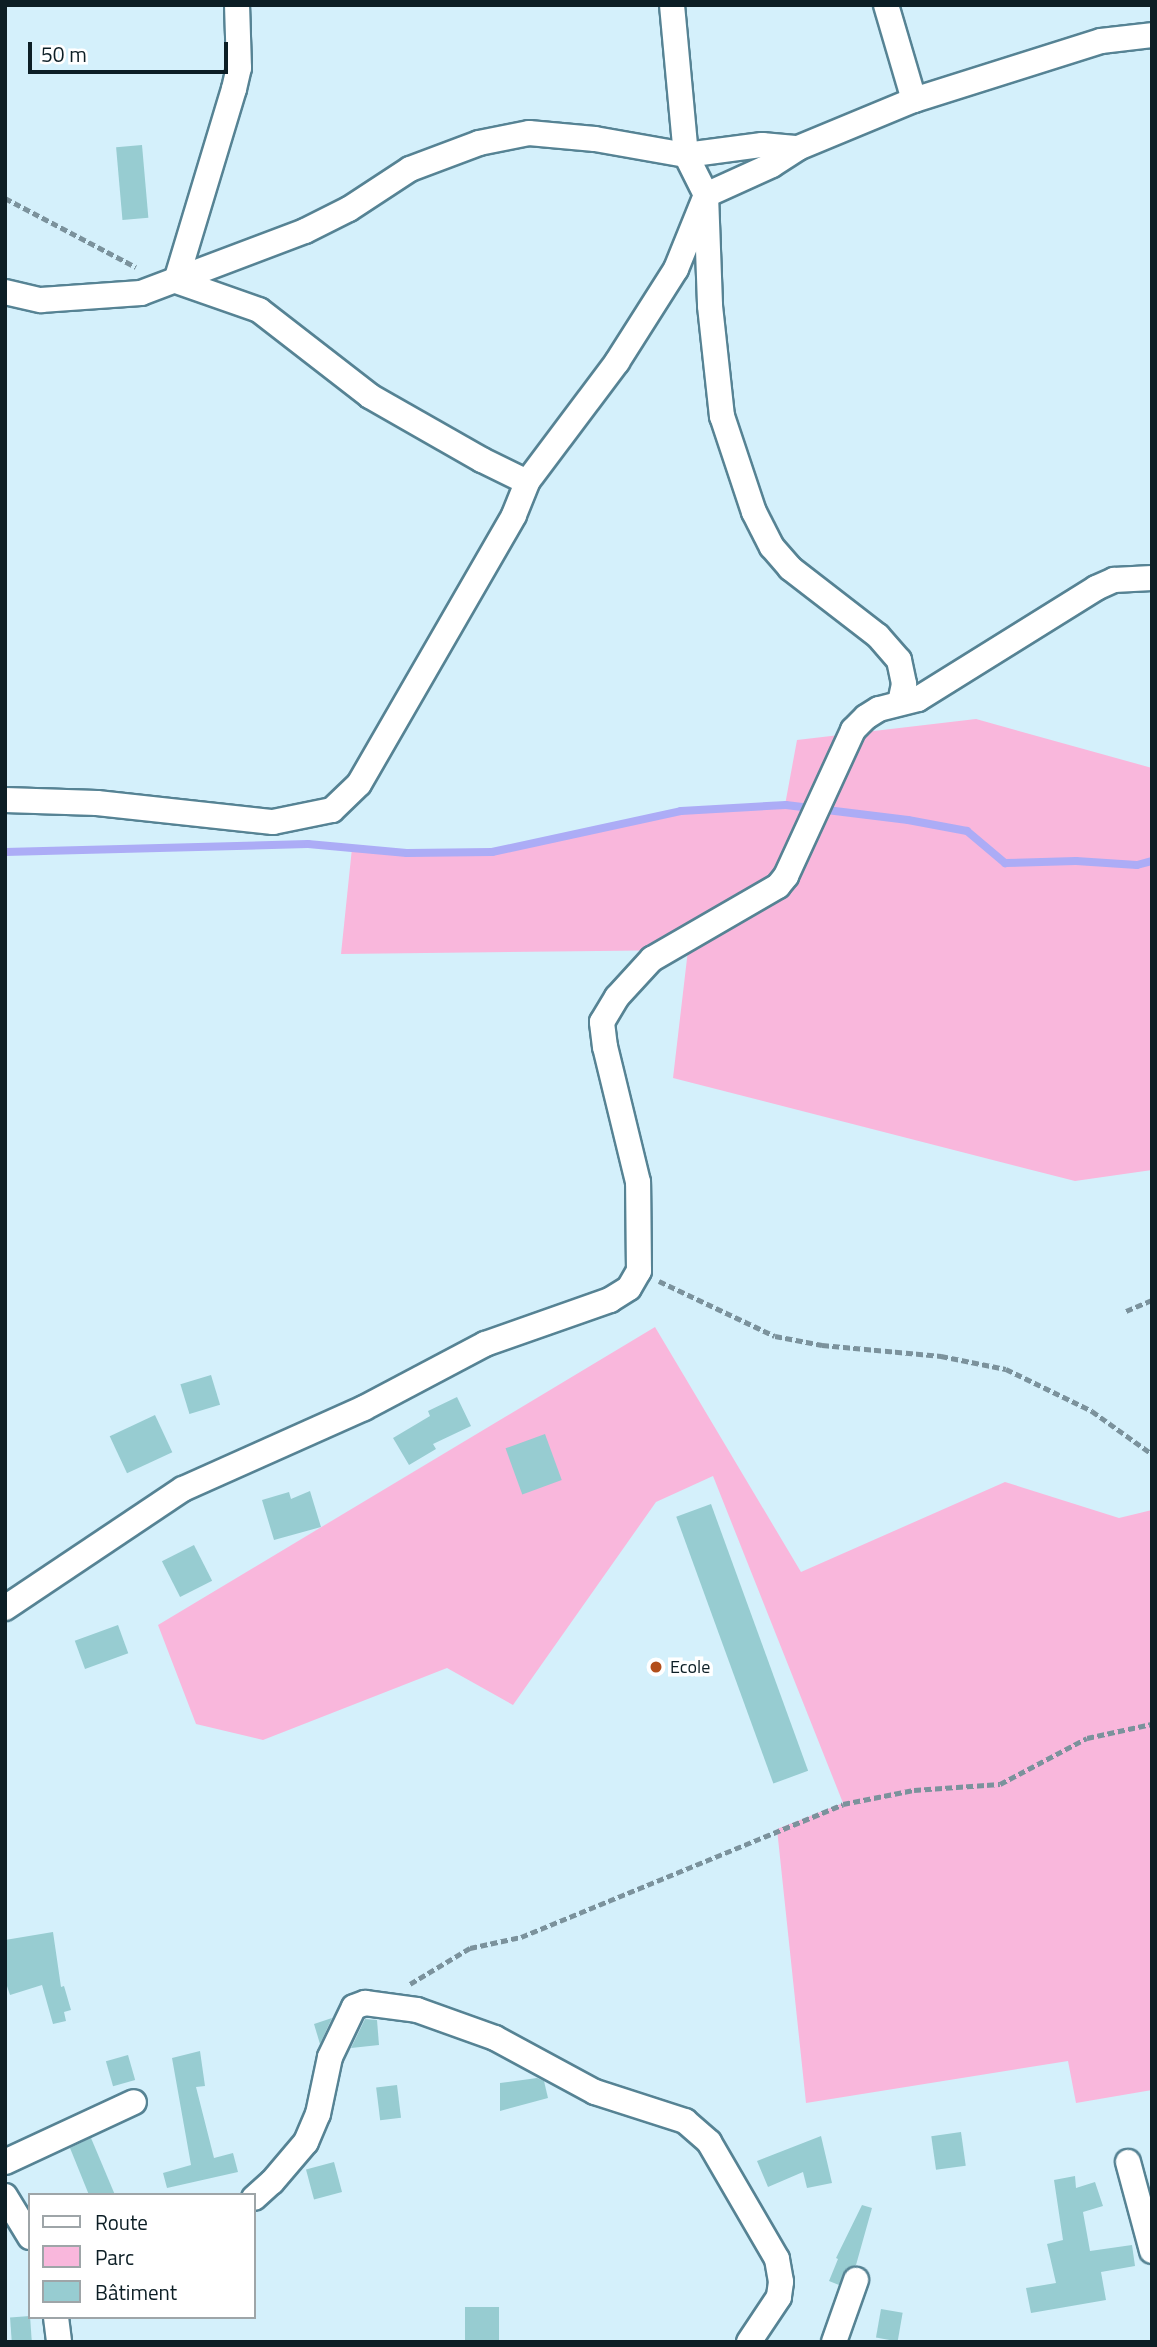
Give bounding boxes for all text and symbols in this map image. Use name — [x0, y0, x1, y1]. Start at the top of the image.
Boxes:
scale bar — [32, 28, 231, 72]
text: 50 m — [41, 38, 87, 70]
place label: Ecole — [670, 1656, 710, 1678]
marker: Ecole — [648, 1659, 664, 1675]
legend — [28, 2193, 256, 2319]
text: Route — [95, 2206, 148, 2238]
text: Parc — [95, 2241, 134, 2273]
text: Bâtiment — [95, 2276, 177, 2308]

